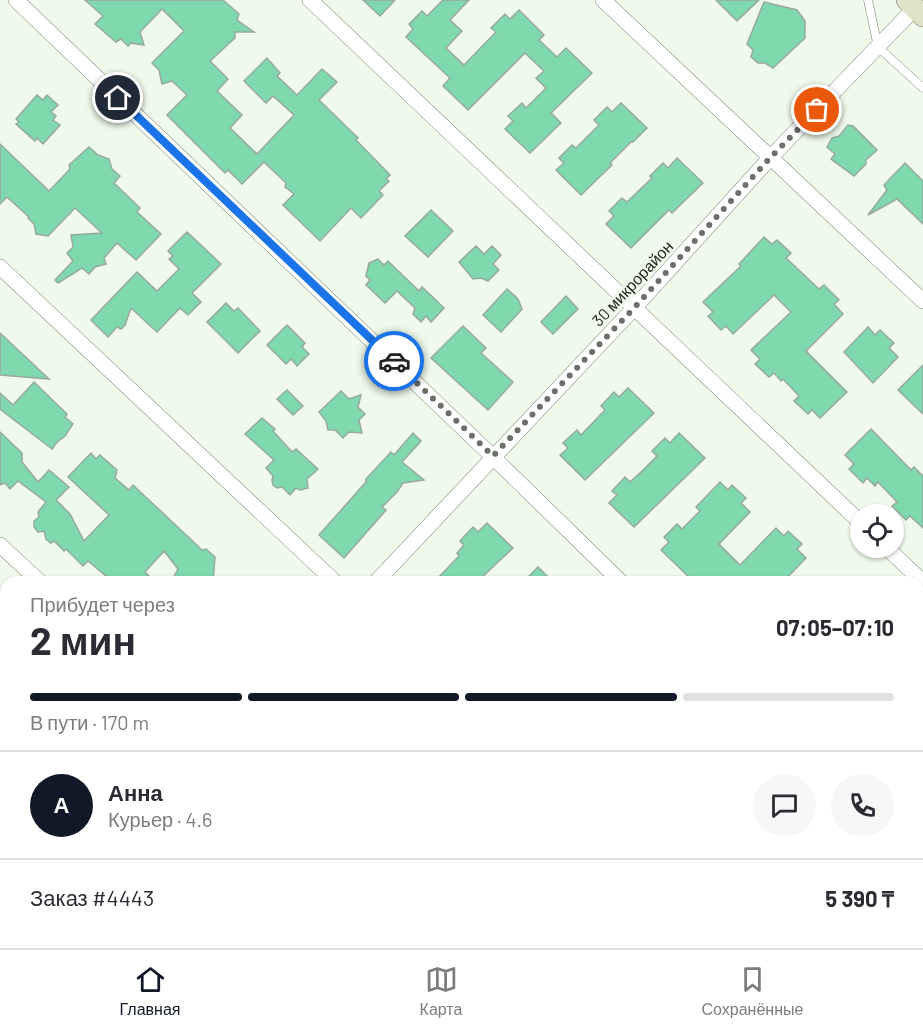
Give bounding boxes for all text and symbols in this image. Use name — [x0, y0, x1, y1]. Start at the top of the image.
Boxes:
pin — [92, 72, 143, 123]
icon: home — [101, 81, 134, 114]
pin — [791, 84, 842, 135]
icon: bag — [800, 93, 833, 126]
street label: 30 микрорайон — [588, 236, 676, 330]
courier — [364, 331, 424, 391]
icon: car — [378, 345, 411, 378]
map controls — [850, 504, 904, 558]
button: locate — [850, 504, 904, 558]
text: Прибудет через — [30, 592, 175, 616]
text: 07:05–07:10 — [776, 614, 894, 640]
text: 2 мин — [30, 616, 136, 663]
text: В пути · 170 m — [30, 710, 149, 734]
button: chat — [753, 774, 816, 837]
button: phone — [831, 774, 894, 837]
text: Анна — [108, 779, 163, 805]
text: А — [54, 791, 69, 817]
text: Курьер · 4.6 — [108, 807, 212, 831]
text: Заказ #4443 — [30, 884, 154, 910]
text: 5 390 ₸ — [825, 885, 894, 911]
tab: Главная — [120, 963, 180, 1019]
tab: Карта — [420, 963, 462, 1019]
tab: Сохранённые — [702, 963, 803, 1019]

